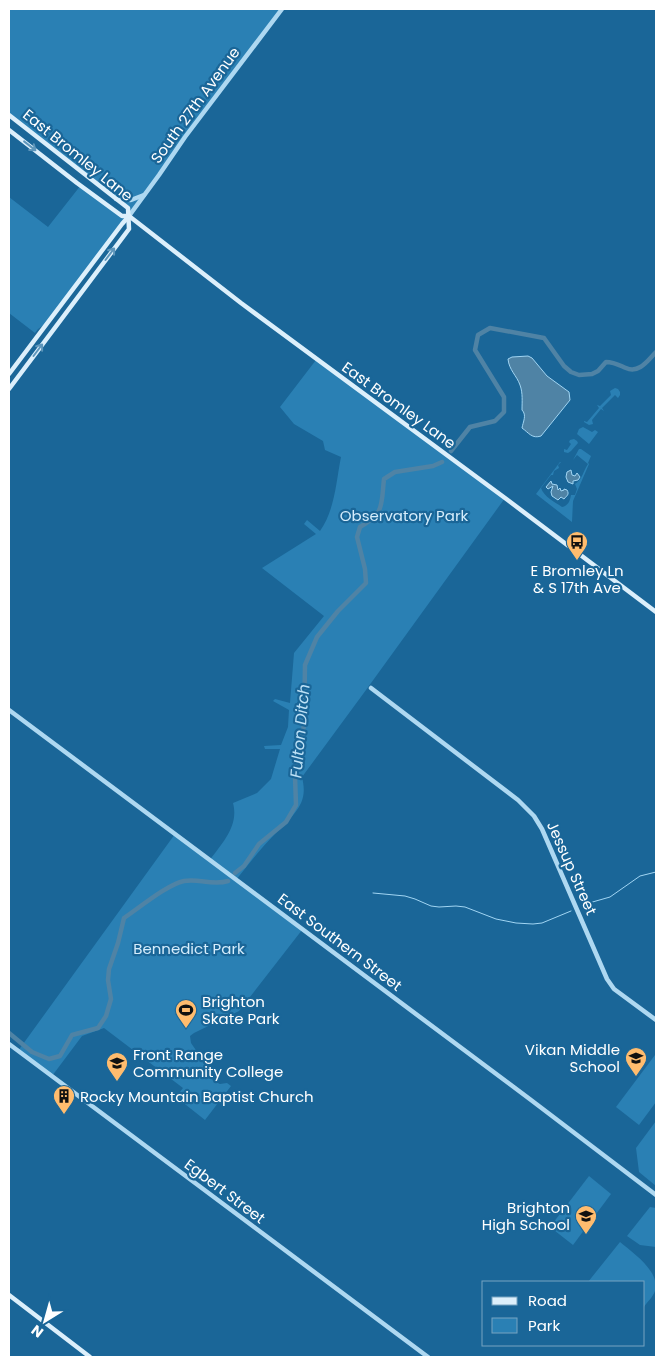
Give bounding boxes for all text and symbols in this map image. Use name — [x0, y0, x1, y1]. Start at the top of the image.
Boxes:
street label: South 27th Avenue — [146, 42, 244, 168]
street label: East Bromley Lane — [19, 104, 137, 206]
one-way arrow — [23, 140, 36, 151]
one-way arrow — [105, 248, 116, 261]
one-way arrow — [33, 343, 43, 357]
street label: East Bromley Lane — [338, 357, 460, 453]
park label: Observatory Park — [340, 505, 469, 526]
bus stop icon: E Bromley Ln & S 17th Ave — [565, 530, 589, 561]
place label: E Bromley Ln & S 17th Ave — [530, 560, 624, 598]
water label: Fulton Ditch — [284, 683, 316, 779]
street label: Jessup Street — [542, 818, 602, 918]
street label: East Southern Street — [274, 888, 406, 996]
park label: Bennedict Park — [133, 938, 245, 959]
place label: Brighton Skate Park — [202, 991, 280, 1029]
sports icon: Brighton Skate Park — [174, 998, 198, 1029]
place label: Vikan Middle School — [525, 1039, 620, 1077]
place label: Front Range Community College — [133, 1044, 283, 1082]
school or university icon: Vikan Middle School — [624, 1046, 648, 1077]
school or university icon: Front Range Community College — [105, 1051, 129, 1082]
building icon: Rocky Mountain Baptist Church — [52, 1084, 76, 1115]
place label: Rocky Mountain Baptist Church — [80, 1086, 314, 1107]
street label: Egbert Street — [180, 1154, 270, 1228]
place label: Brighton High School — [482, 1197, 570, 1235]
school or university icon: Brighton High School — [574, 1204, 598, 1235]
legend — [482, 1281, 645, 1346]
text: Road — [528, 1290, 567, 1311]
north arrow — [20, 1296, 70, 1346]
text: Park — [528, 1315, 560, 1336]
text: N — [27, 1320, 47, 1343]

